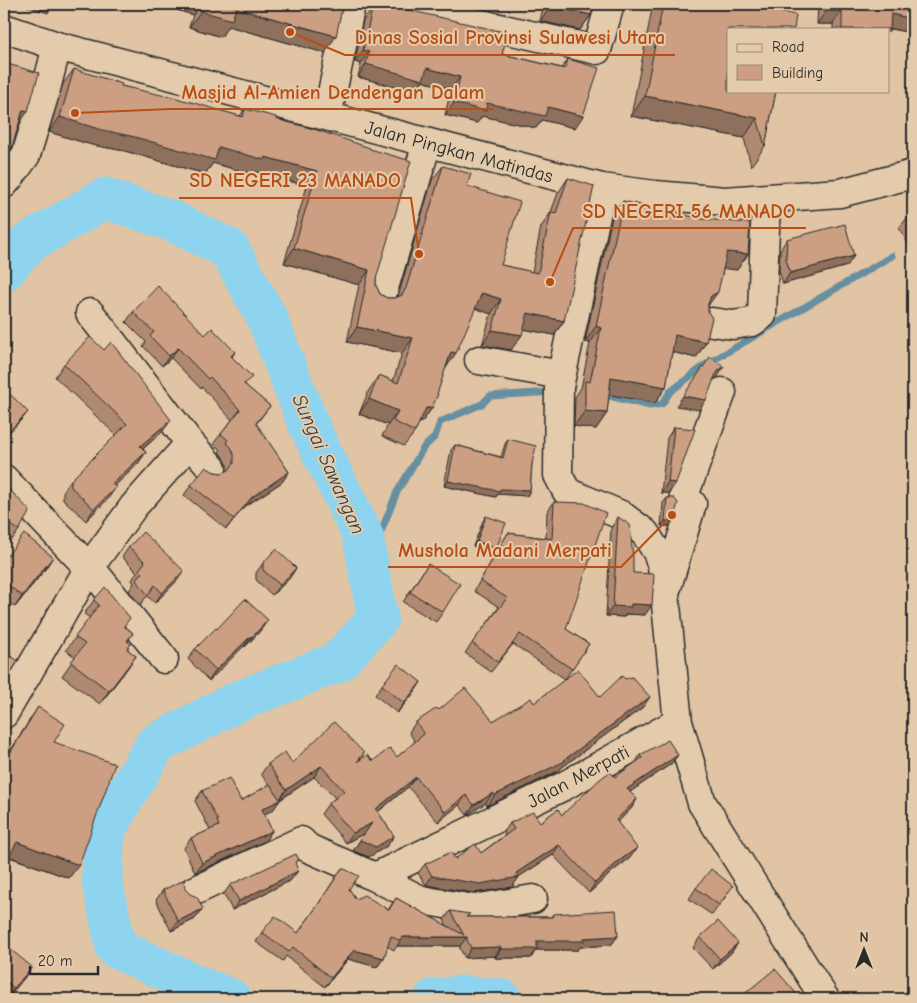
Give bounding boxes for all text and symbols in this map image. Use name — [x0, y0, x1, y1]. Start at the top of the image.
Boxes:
callout: Dinas Sosial Provinsi Sulawesi Utara — [345, 20, 675, 55]
text: Dinas Sosial Provinsi Sulawesi Utara — [355, 26, 665, 49]
legend — [727, 28, 890, 92]
text: Road — [772, 38, 804, 56]
text: Building — [772, 64, 823, 82]
callout: Masjid Al-Amien Dendengan Dalam — [171, 74, 494, 109]
text: Masjid Al-Amien Dendengan Dalam — [182, 81, 485, 104]
street label: Jalan Pingkan Matindas — [362, 116, 555, 188]
callout: SD NEGERI 23 MANADO — [179, 163, 411, 198]
text: SD NEGERI 23 MANADO — [189, 169, 401, 192]
callout: SD NEGERI 56 MANADO — [573, 193, 806, 228]
text: SD NEGERI 56 MANADO — [583, 200, 795, 223]
water label: Sungai Sawangan — [287, 391, 370, 538]
callout: Mushola Madani Merpati — [388, 532, 621, 567]
text: Mushola Madani Merpati — [398, 539, 612, 562]
street label: Jalan Merpati — [524, 741, 633, 813]
north arrow — [840, 926, 890, 976]
text: N — [859, 929, 869, 946]
scale bar — [30, 943, 98, 975]
text: 20 m — [38, 952, 72, 970]

